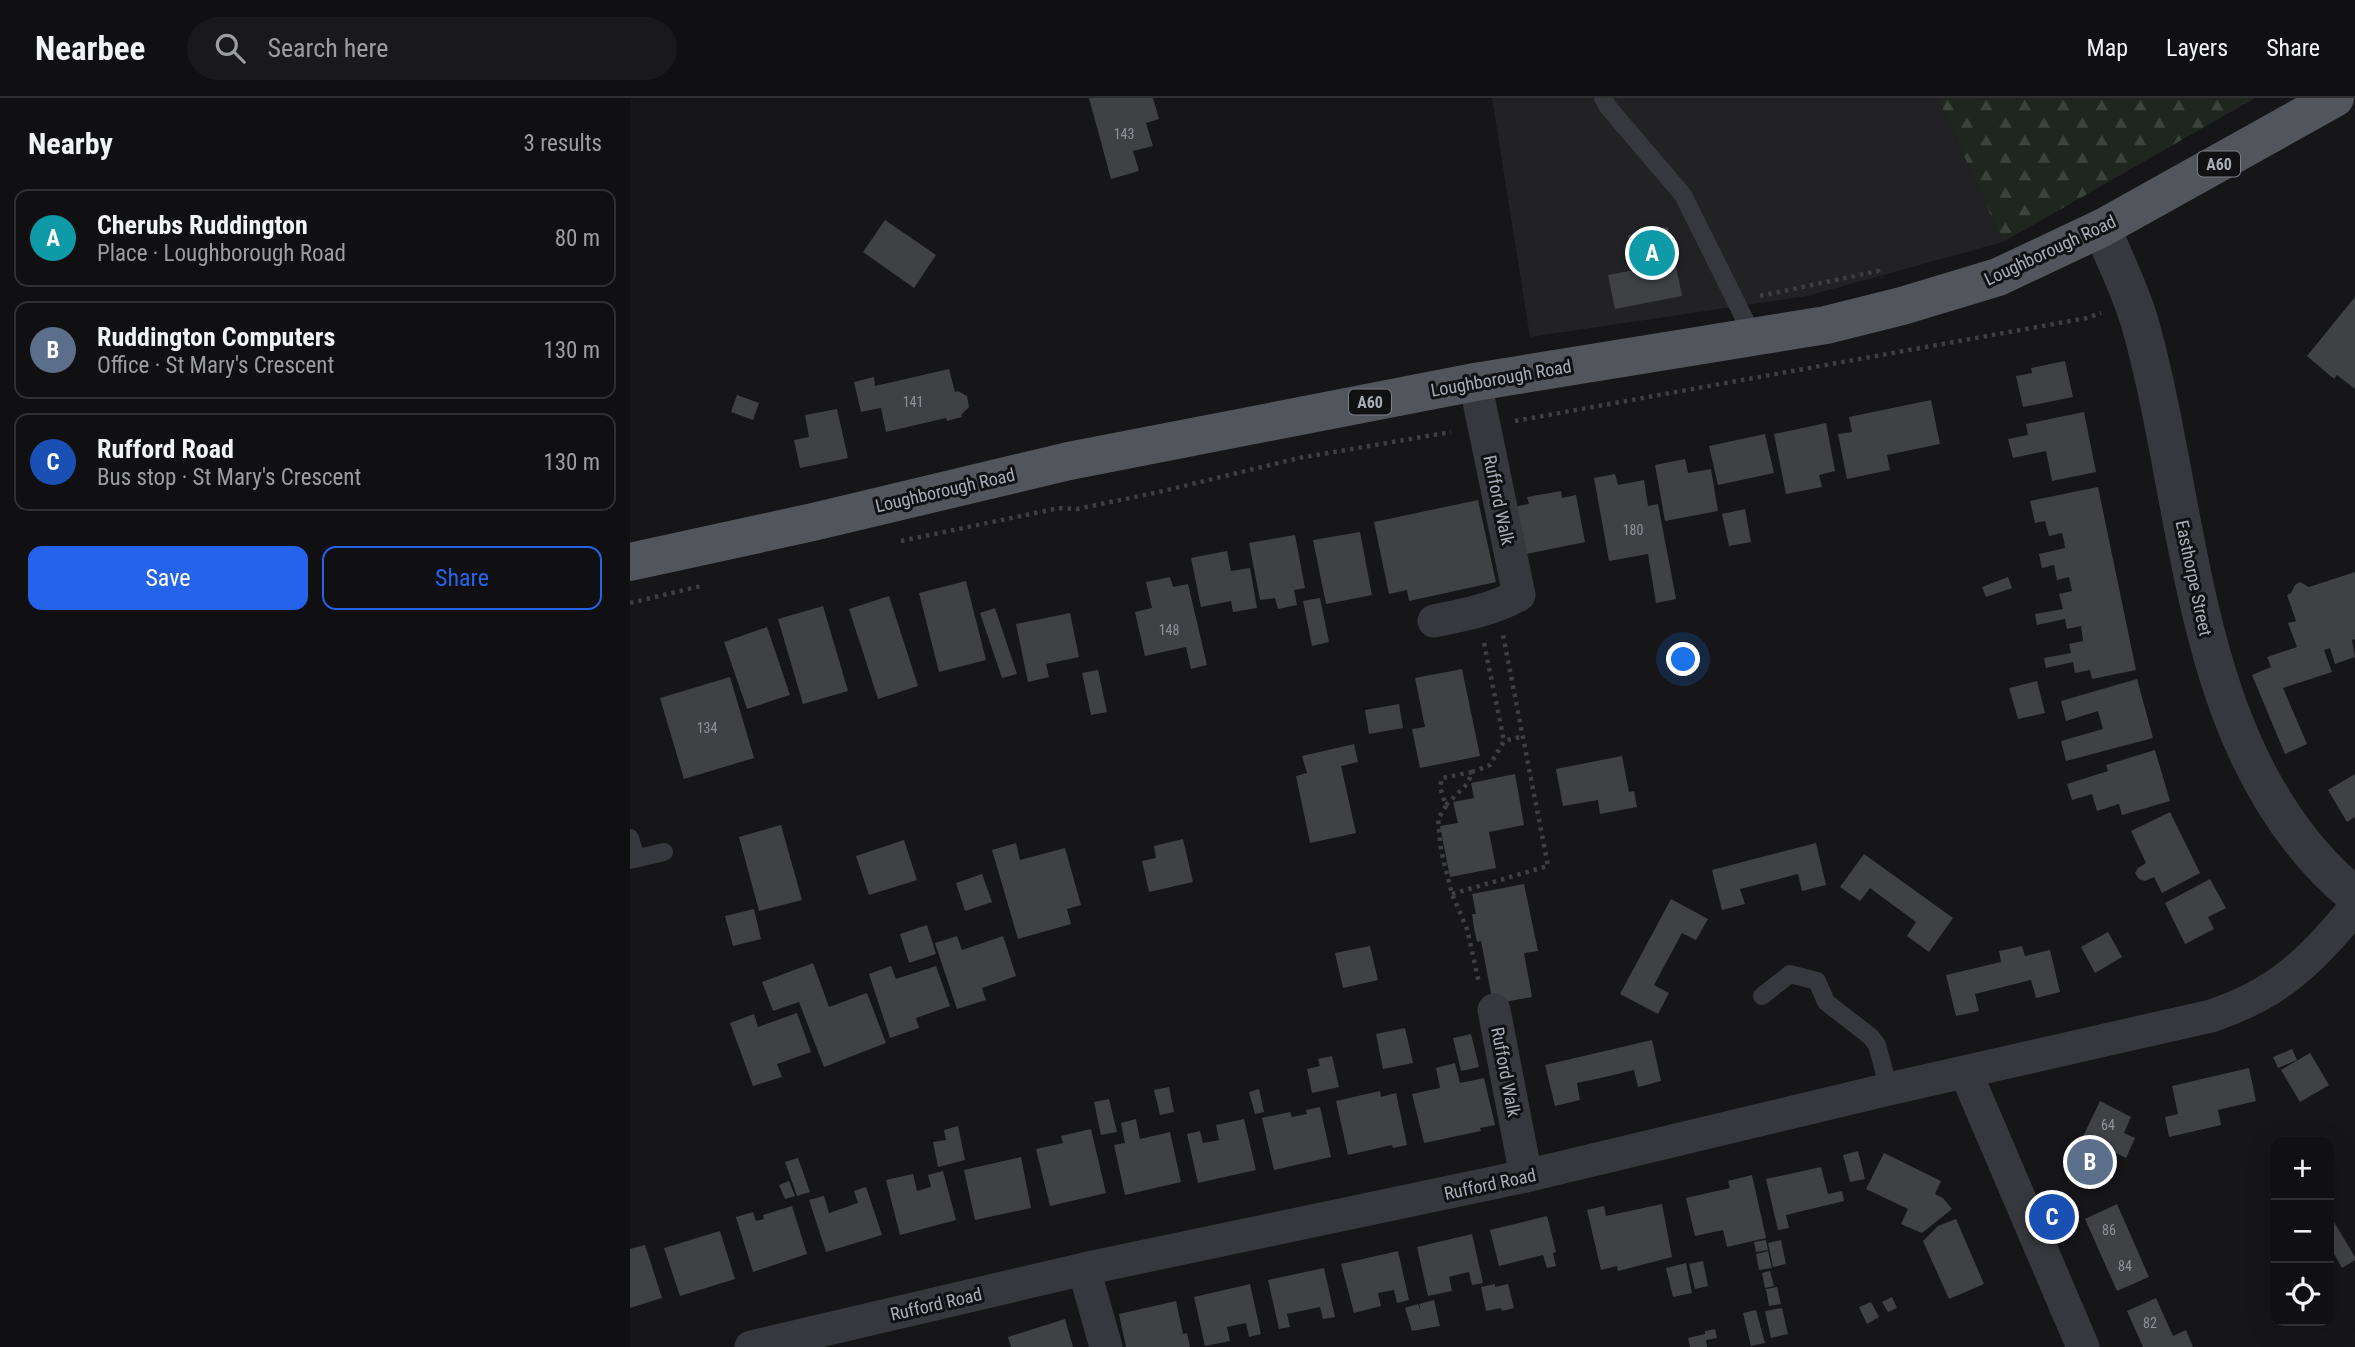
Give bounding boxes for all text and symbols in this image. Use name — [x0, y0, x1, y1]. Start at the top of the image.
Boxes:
search box — [187, 17, 677, 80]
text: Nearbee — [35, 29, 145, 68]
icon: search — [211, 29, 249, 67]
text: Search here — [267, 33, 388, 63]
text: Map — [2087, 34, 2128, 62]
text: Layers — [2166, 34, 2228, 62]
text: Share — [2266, 34, 2320, 62]
text: Nearby — [28, 126, 113, 161]
house number: 143 — [1114, 126, 1134, 142]
text: 3 results — [524, 130, 602, 157]
road number: A60 — [2198, 152, 2240, 176]
text: Cherubs Ruddington — [97, 210, 308, 240]
street label: Loughborough Road — [1981, 210, 2119, 290]
text: A — [46, 225, 60, 252]
text: 80 m — [555, 225, 600, 252]
pin: A — [1629, 227, 1675, 279]
text: Place · Loughborough Road — [97, 240, 346, 267]
text: Ruddington Computers — [97, 322, 335, 352]
text: B — [47, 337, 59, 364]
text: 130 m — [543, 337, 600, 364]
text: Office · St Mary's Crescent — [97, 352, 334, 379]
street label: Loughborough Road — [1429, 355, 1573, 401]
road number: A60 — [1349, 390, 1391, 414]
house number: 141 — [903, 394, 923, 410]
text: Rufford Road — [97, 434, 234, 464]
text: C — [46, 449, 60, 476]
text: 130 m — [543, 449, 600, 476]
street label: Rufford Walk — [1479, 453, 1519, 547]
text: Bus stop · St Mary's Crescent — [97, 464, 361, 491]
street label: Loughborough Road — [873, 464, 1017, 516]
street label: Easthorpe Street — [2171, 518, 2217, 638]
house number: 180 — [1623, 522, 1643, 538]
button: Save — [28, 546, 308, 610]
button: Share — [322, 546, 602, 610]
house number: 148 — [1159, 622, 1179, 638]
your location — [1666, 642, 1700, 676]
house number: 134 — [697, 720, 717, 736]
street label: Rufford Walk — [1487, 1025, 1525, 1119]
house number: 64 — [2101, 1117, 2115, 1133]
pin: B — [2067, 1136, 2113, 1188]
map controls — [2271, 1137, 2334, 1326]
button: + — [2271, 1137, 2334, 1200]
street label: Rufford Road — [1442, 1164, 1538, 1204]
pin: C — [2029, 1191, 2075, 1243]
button: − — [2271, 1200, 2334, 1263]
house number: 86 — [2102, 1222, 2116, 1238]
house number: 84 — [2118, 1258, 2132, 1274]
button: locate — [2271, 1263, 2334, 1326]
street label: Rufford Road — [888, 1283, 984, 1325]
house number: 82 — [2143, 1315, 2157, 1331]

